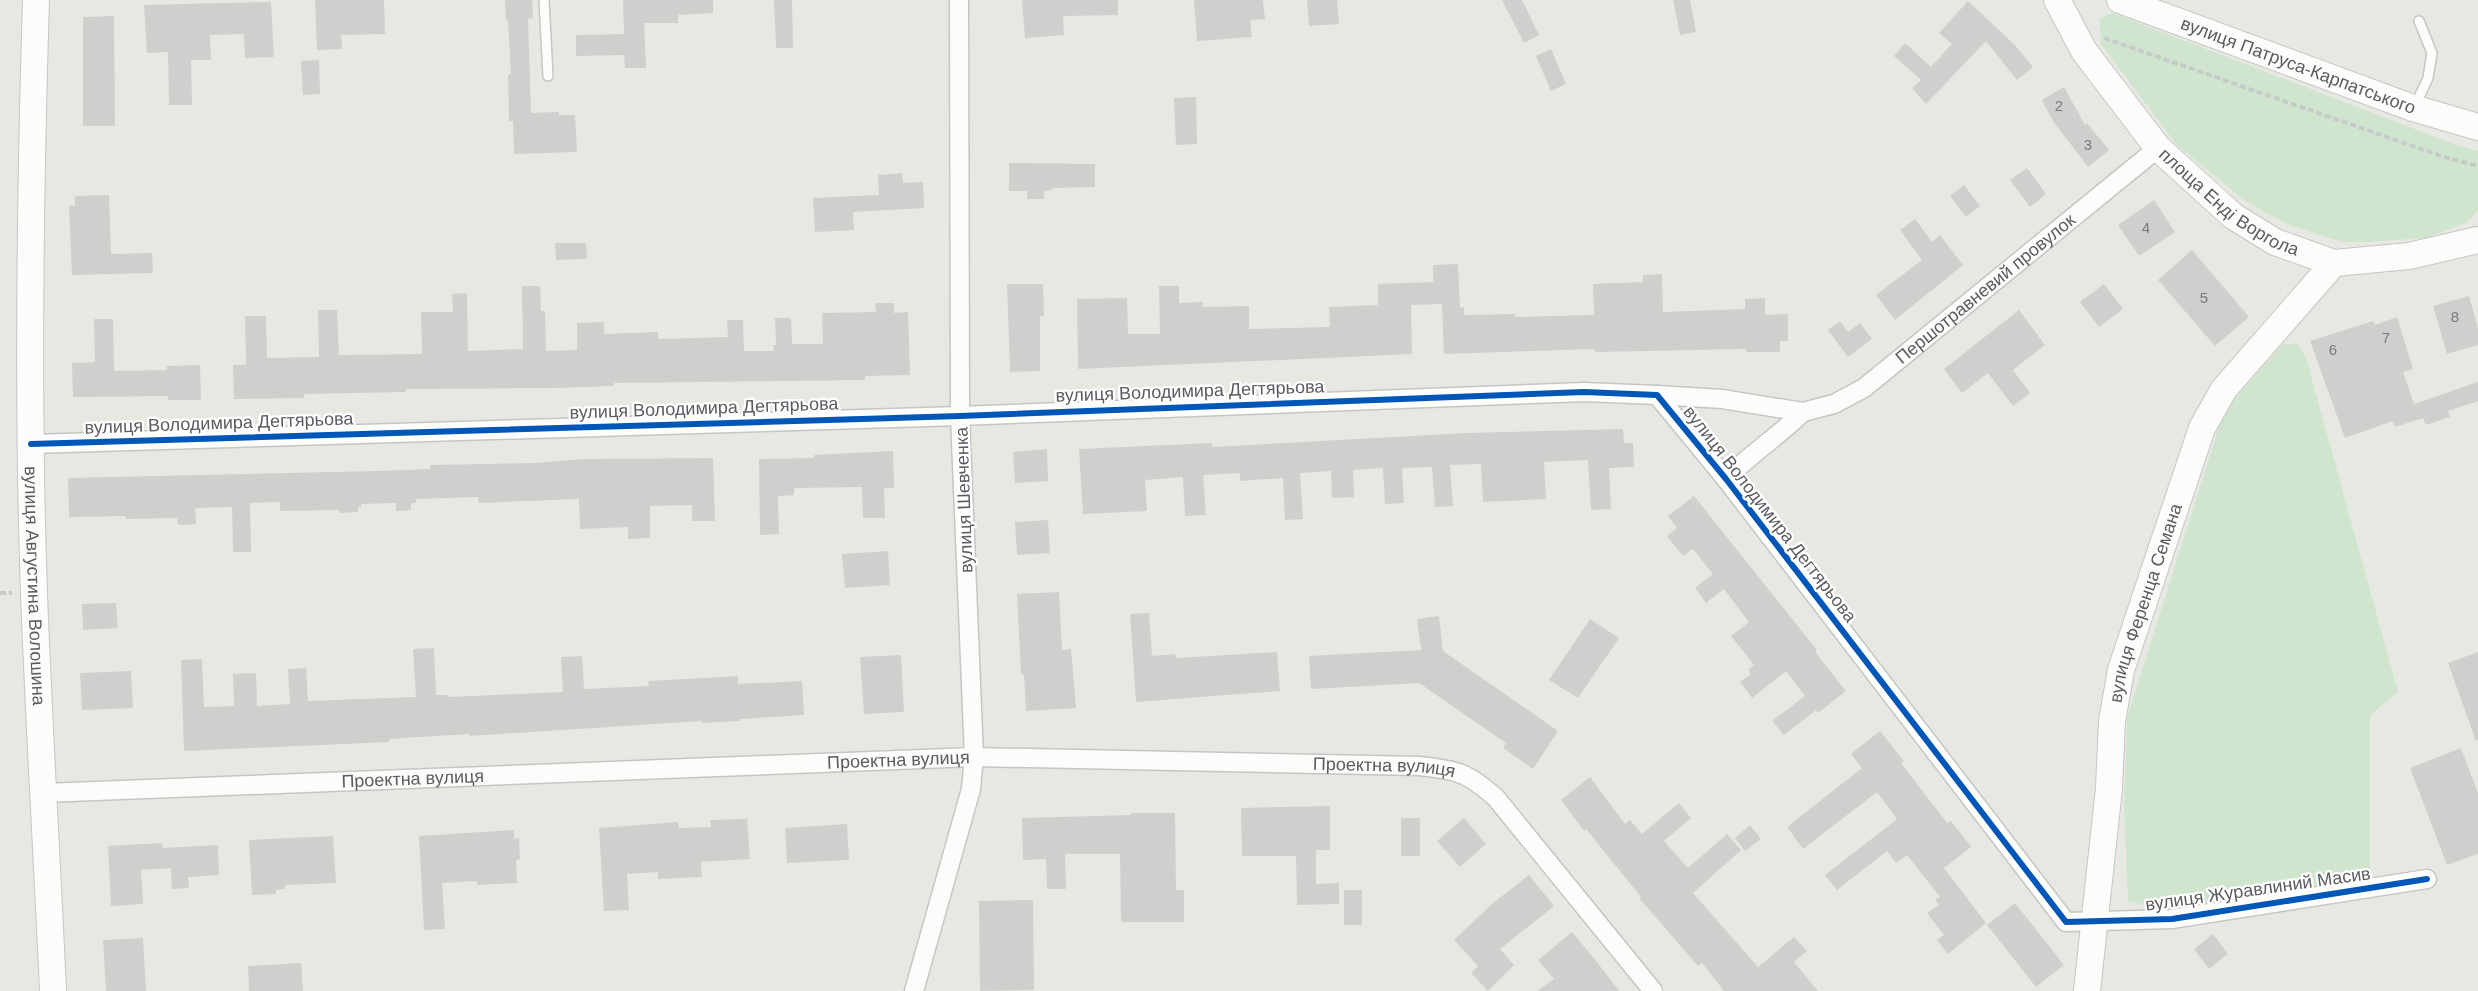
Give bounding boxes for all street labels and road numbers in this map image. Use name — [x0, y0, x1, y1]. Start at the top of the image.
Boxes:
street label: вулиця Патруса-Карпатського — [2178, 13, 2418, 118]
street label: площа Енді Воргола — [2155, 144, 2303, 260]
street label: Першотравневий провулок — [1892, 210, 2079, 368]
street label: вулиця Володимира Дегтярьова — [1055, 376, 1326, 406]
street label: вулиця Володимира Дегтярьова — [569, 393, 840, 423]
street label: вулиця Володимира Дегтярьова — [1679, 402, 1861, 627]
street label: вулиця Володимира Дегтярьова — [84, 408, 355, 438]
street label: вулиця Шевченка — [951, 426, 977, 573]
street label: вулиця Августина Волошина — [21, 466, 49, 707]
street label: вулиця Ференца Семана — [2105, 500, 2186, 704]
street label: Проектна вулиця — [827, 747, 970, 773]
street label: Проектна вулиця — [1313, 754, 1457, 781]
street label: Проектна вулиця — [341, 766, 484, 791]
street label: вулиця Журавлиний Масив — [2144, 863, 2372, 915]

